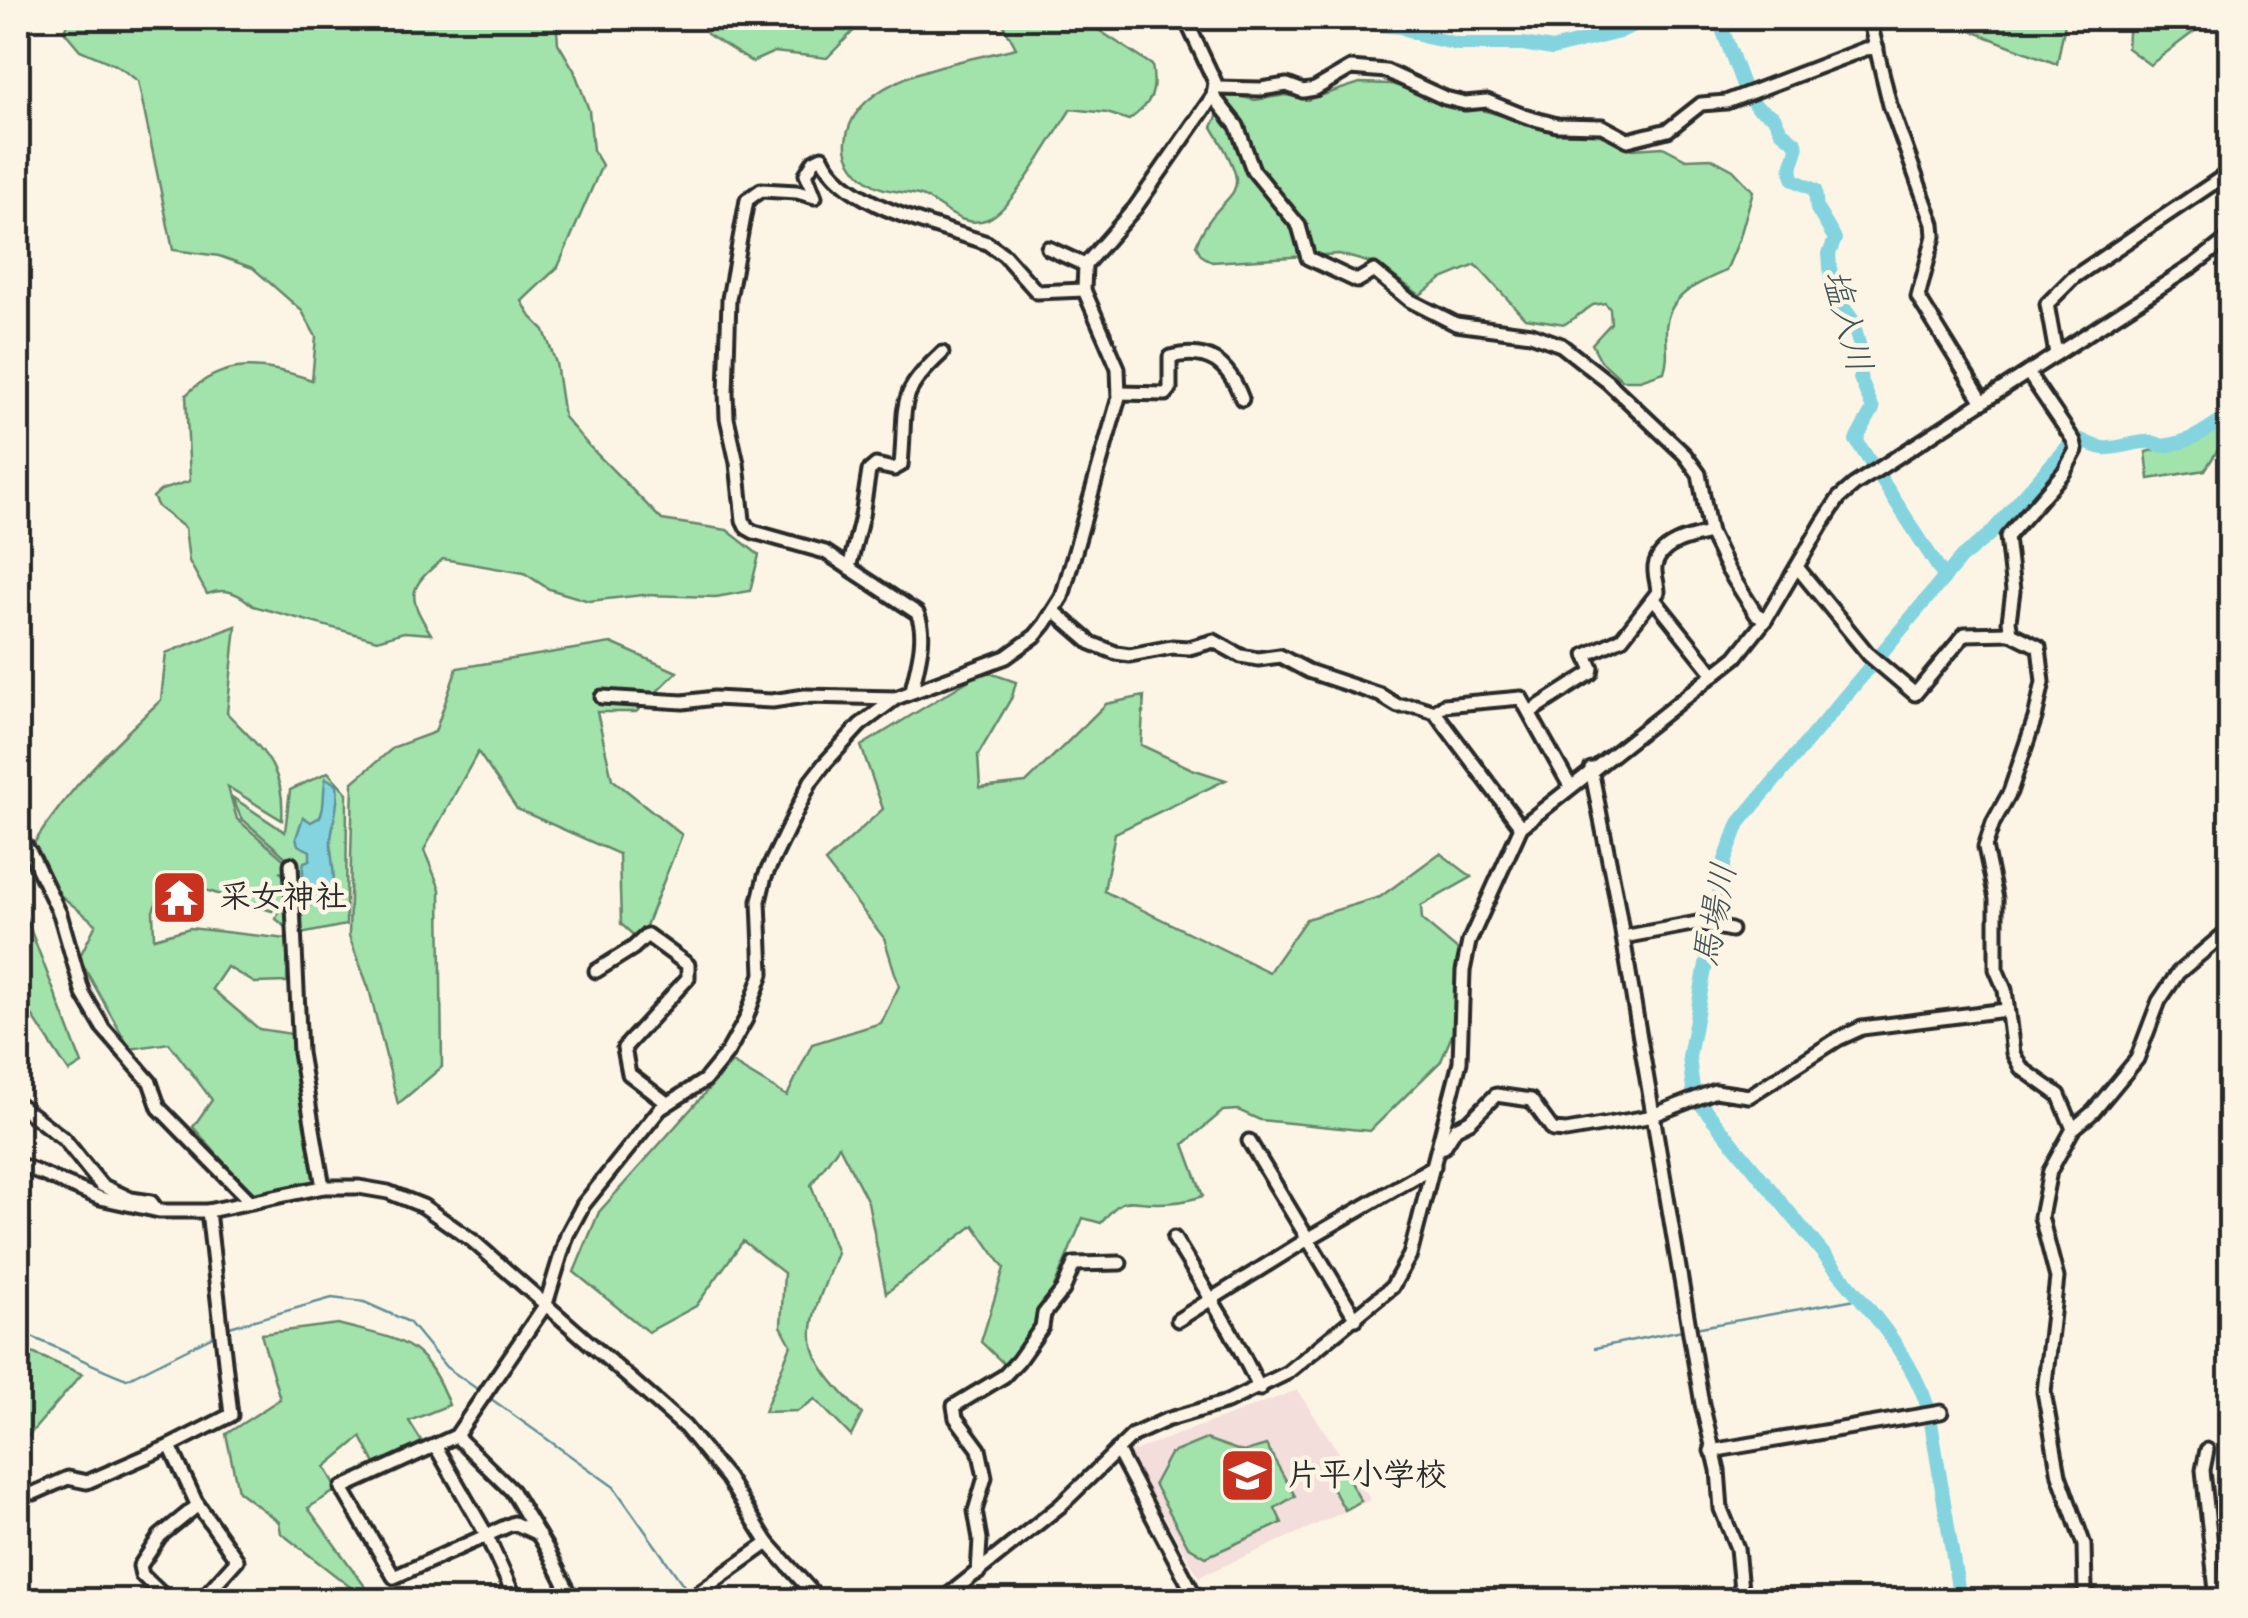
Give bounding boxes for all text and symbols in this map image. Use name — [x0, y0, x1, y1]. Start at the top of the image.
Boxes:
water label: 塩入川 — [1810, 264, 1882, 378]
water label: 馬場川 — [1683, 859, 1749, 971]
temple icon: 采女神社 — [150, 868, 210, 928]
place label: 采女神社 — [219, 877, 347, 919]
school or university icon: 片平小学校 — [1218, 1446, 1278, 1506]
place label: 片平小学校 — [1287, 1455, 1447, 1497]

